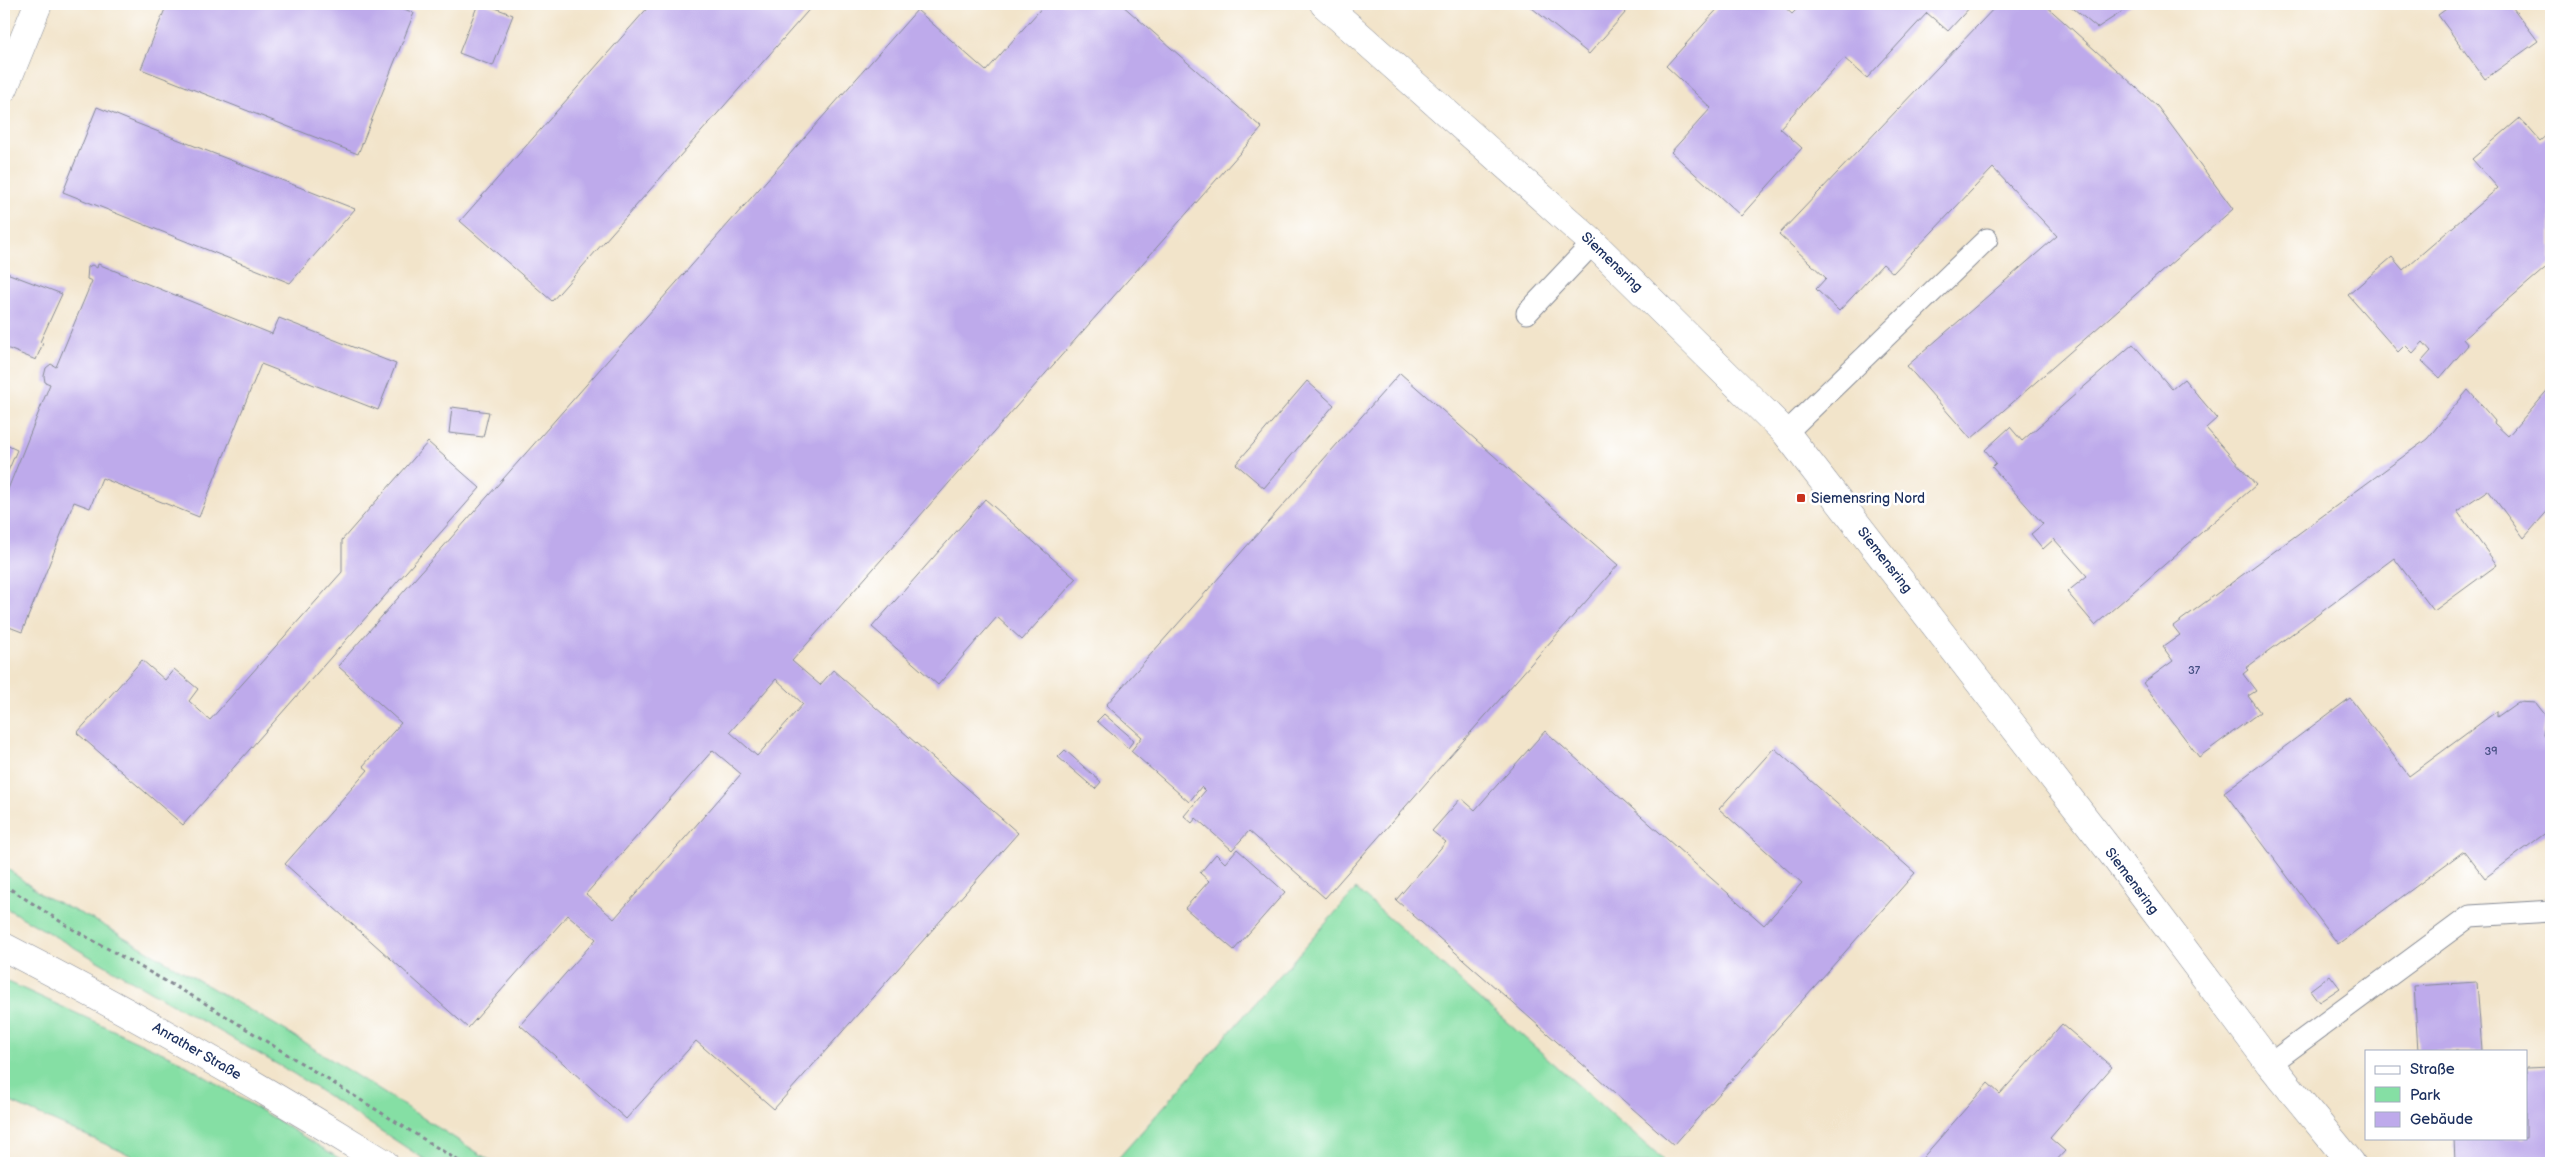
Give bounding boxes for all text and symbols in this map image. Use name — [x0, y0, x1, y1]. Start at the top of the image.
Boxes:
street label: Siemensring — [1578, 228, 1646, 296]
place label: Siemensring Nord — [1811, 490, 1925, 507]
marker: Siemensring Nord — [1795, 492, 1807, 504]
street label: Siemensring — [1854, 524, 1916, 596]
house number: 37 — [2188, 664, 2201, 677]
house number: 39 — [2484, 745, 2498, 758]
street label: Siemensring — [2101, 844, 2163, 918]
street label: Anrather Straße — [150, 1019, 244, 1083]
legend — [2365, 1050, 2528, 1140]
text: Straße — [2410, 1060, 2455, 1079]
text: Park — [2410, 1086, 2441, 1105]
text: Gebäude — [2410, 1110, 2473, 1129]

